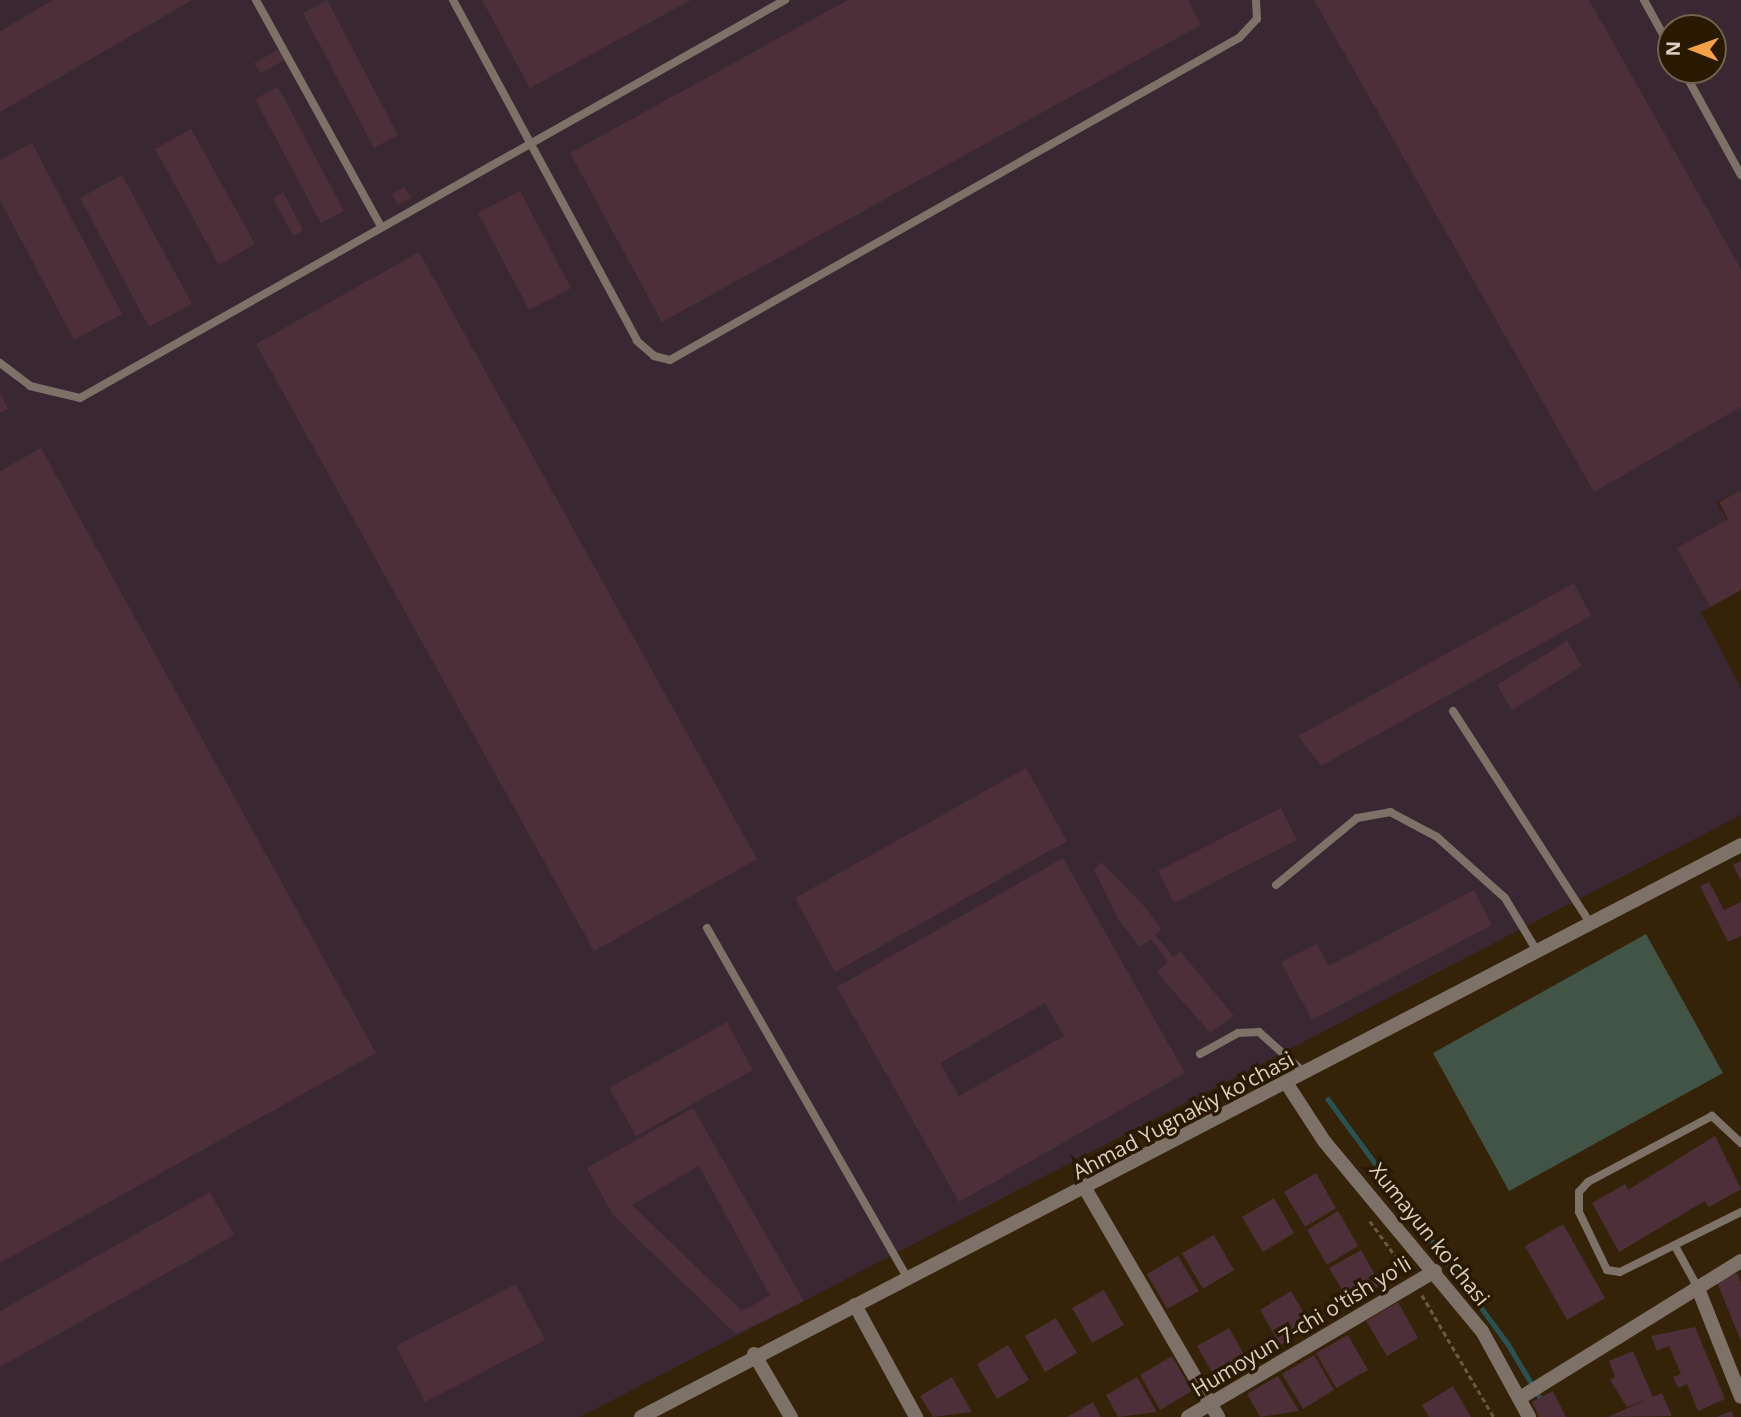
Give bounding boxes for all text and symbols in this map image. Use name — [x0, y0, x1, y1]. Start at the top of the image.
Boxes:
north arrow — [1657, 14, 1727, 84]
text: N — [1660, 41, 1686, 57]
street label: Ahmad Yugnakiy ko'chasi — [1068, 1046, 1298, 1184]
street label: Xumayun ko'chasi — [1365, 1158, 1495, 1310]
street label: Humoyun 7-chi o'tish yo'li — [1187, 1250, 1415, 1402]

